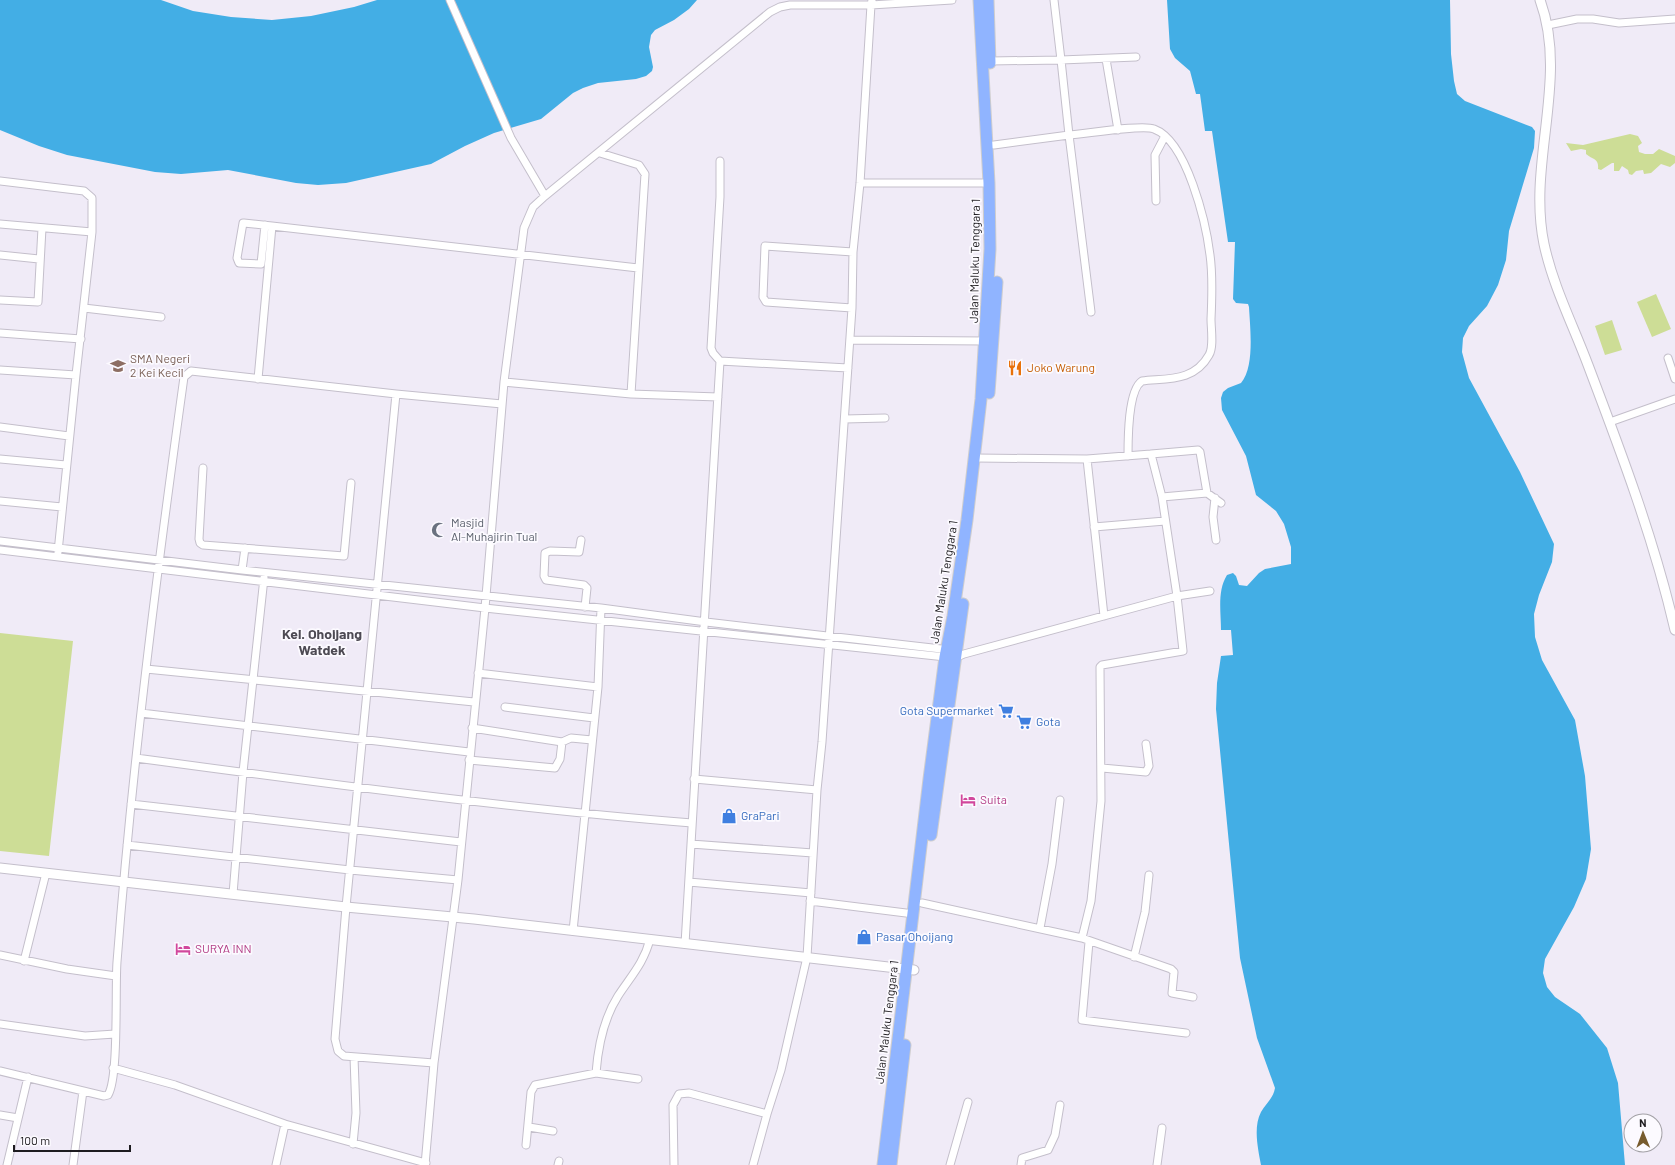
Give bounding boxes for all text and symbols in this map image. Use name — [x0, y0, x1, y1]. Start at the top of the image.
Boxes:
street label: Jalan Maluku Tenggara 1 — [966, 199, 982, 323]
place label: SMA Negeri 2 Kei Kecil — [130, 351, 190, 379]
school or university icon: SMA Negeri 2 Kei Kecil — [109, 357, 127, 375]
restaurant icon: Joko Warung — [1006, 359, 1024, 377]
place label: Joko Warung — [1027, 360, 1095, 374]
place label: Masjid Al-Muhajirin Tual — [451, 515, 537, 543]
street label: Jalan Maluku Tenggara 1 — [926, 519, 960, 644]
mosque icon: Masjid Al-Muhajirin Tual — [430, 521, 448, 539]
district label: Kel. Ohoijang Watdek — [282, 625, 362, 658]
supermarket icon: Gota Supermarket — [997, 702, 1015, 720]
place label: Gota Supermarket — [900, 703, 994, 717]
supermarket icon: Gota — [1015, 713, 1033, 731]
place label: Gota — [1036, 714, 1060, 728]
hotel icon: Suita — [959, 791, 977, 809]
place label: Suita — [980, 792, 1007, 806]
shop icon: GraPari — [720, 807, 738, 825]
place label: GraPari — [741, 808, 779, 822]
shop icon: Pasar Ohoijang — [855, 928, 873, 946]
place label: Pasar Ohoijang — [876, 929, 953, 943]
hotel icon: SURYA INN — [174, 940, 192, 958]
place label: SURYA INN — [195, 941, 252, 955]
street label: Jalan Maluku Tenggara 1 — [871, 959, 901, 1085]
north arrow — [1623, 1113, 1663, 1153]
text: N — [1639, 1116, 1647, 1129]
scale bar — [14, 1127, 130, 1153]
text: 100 m — [20, 1133, 50, 1147]

